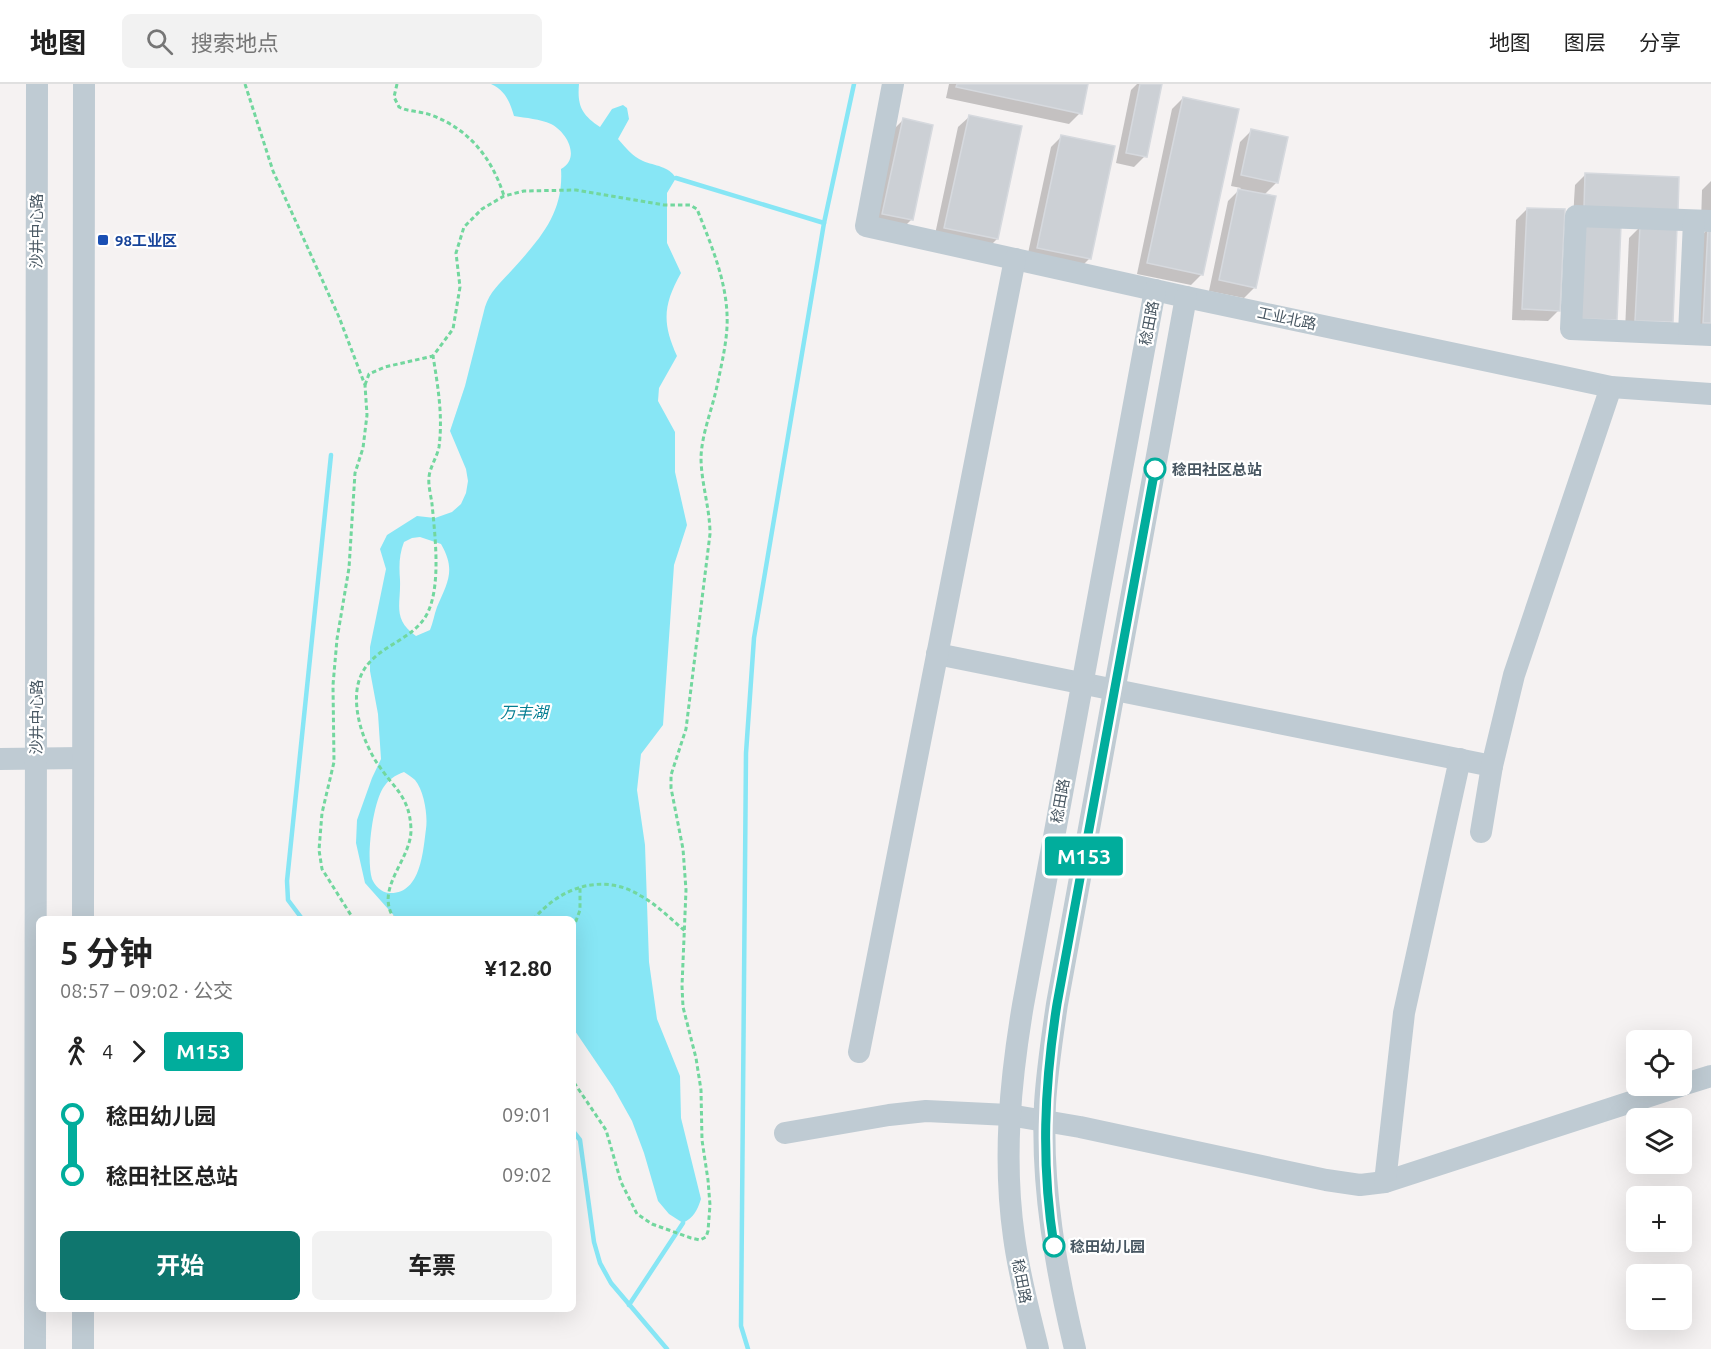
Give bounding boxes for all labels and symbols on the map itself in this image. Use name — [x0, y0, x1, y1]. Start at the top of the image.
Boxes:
street label: 沙井中心路 — [28, 193, 45, 269]
place label: 98工业区 — [115, 232, 177, 249]
marker: 98工业区 — [96, 233, 110, 247]
street label: 稔田路 — [1136, 299, 1162, 347]
street label: 工业北路 — [1256, 303, 1318, 333]
marker: 稔田社区总站 — [1144, 458, 1166, 480]
place label: 稔田社区总站 — [1172, 461, 1262, 478]
street label: 沙井中心路 — [28, 679, 45, 755]
water label: 万丰湖 — [500, 703, 551, 721]
street label: 稔田路 — [1048, 777, 1072, 825]
line badge: M153 — [1042, 836, 1126, 876]
marker: 稔田幼儿园 — [1043, 1235, 1065, 1257]
place label: 稔田幼儿园 — [1070, 1238, 1145, 1255]
street label: 稔田路 — [1009, 1257, 1035, 1305]

